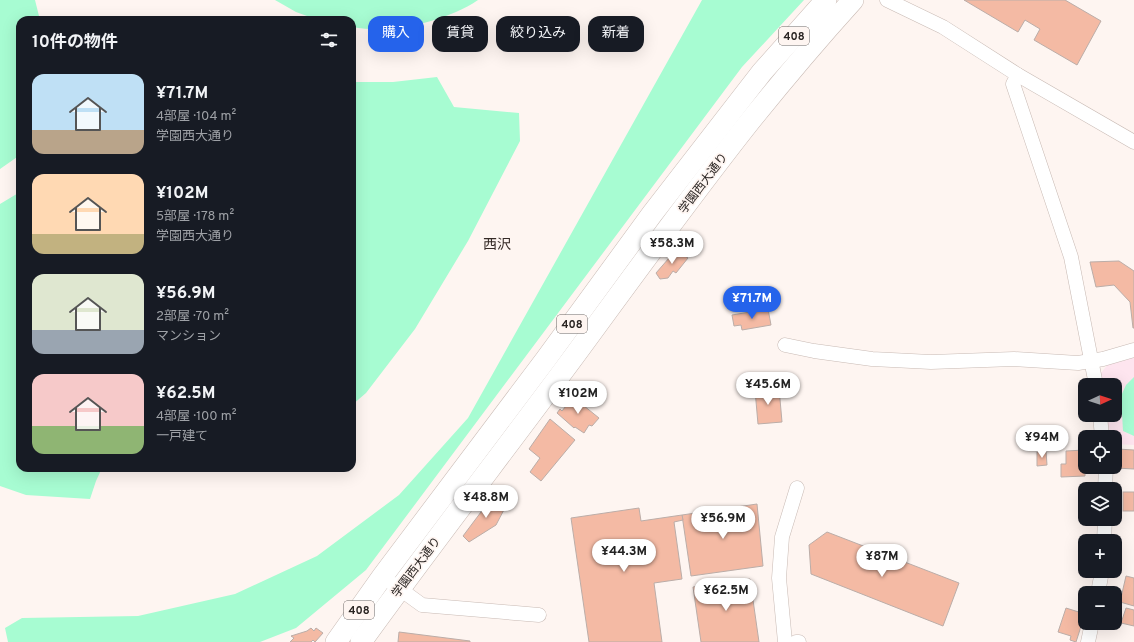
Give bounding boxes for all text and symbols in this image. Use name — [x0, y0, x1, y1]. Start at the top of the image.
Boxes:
chip: 購入 — [368, 16, 424, 52]
chip: 賃貸 — [432, 16, 488, 52]
chip: 絞り込み — [496, 16, 580, 52]
chip: 新着 — [588, 16, 644, 52]
road number: 408 — [779, 27, 809, 45]
icon: filters — [318, 29, 340, 51]
text: 10件の物件 — [32, 32, 118, 54]
text: ¥71.7M — [156, 83, 208, 105]
icon: home — [64, 90, 112, 138]
text: 4部屋 · 104 m² — [156, 109, 236, 125]
text: 学園西大通り — [156, 129, 234, 145]
street label: 学園西大通り — [676, 150, 732, 217]
text: ¥102M — [156, 183, 208, 205]
icon: home — [64, 190, 112, 238]
text: 5部屋 · 178 m² — [156, 209, 234, 225]
text: 学園西大通り — [156, 229, 234, 245]
pin: ¥58.3M — [639, 231, 705, 265]
text: ¥58.3M — [649, 236, 695, 252]
district label: 西沢 — [483, 237, 511, 254]
text: ¥56.9M — [156, 283, 216, 305]
pin: ¥71.7M — [719, 286, 785, 320]
icon: home — [64, 290, 112, 338]
text: ¥71.7M — [732, 291, 772, 307]
text: 2部屋 · 70 m² — [156, 309, 229, 325]
road number: 408 — [557, 315, 587, 333]
text: マンション — [156, 329, 221, 345]
pin: ¥45.6M — [735, 372, 801, 406]
text: ¥45.6M — [745, 377, 791, 393]
north arrow — [1078, 378, 1122, 422]
map controls — [1078, 378, 1122, 630]
pin: ¥102M — [550, 381, 606, 415]
text: ¥62.5M — [156, 383, 215, 405]
text: ¥102M — [558, 386, 598, 402]
icon: home — [64, 390, 112, 438]
text: 4部屋 · 100 m² — [156, 409, 236, 425]
pin: ¥94M — [1018, 425, 1066, 459]
text: 一戸建て — [156, 429, 208, 445]
text: ¥94M — [1025, 430, 1059, 446]
button: locate — [1078, 430, 1122, 474]
button: layers — [1078, 482, 1122, 526]
pin: ¥48.8M — [453, 485, 519, 519]
text: ¥48.8M — [463, 490, 509, 506]
pin: ¥56.9M — [690, 506, 756, 540]
text: ¥56.9M — [700, 511, 746, 527]
street label: 学園西大通り — [389, 534, 445, 601]
button: + — [1078, 534, 1122, 578]
pin: ¥44.3M — [591, 539, 657, 573]
text: ¥44.3M — [601, 544, 647, 560]
pin: ¥87M — [858, 544, 906, 578]
text: ¥87M — [865, 549, 899, 565]
pin: ¥62.5M — [693, 578, 759, 612]
text: ¥62.5M — [703, 583, 749, 599]
button: − — [1078, 586, 1122, 630]
road number: 408 — [344, 601, 374, 619]

